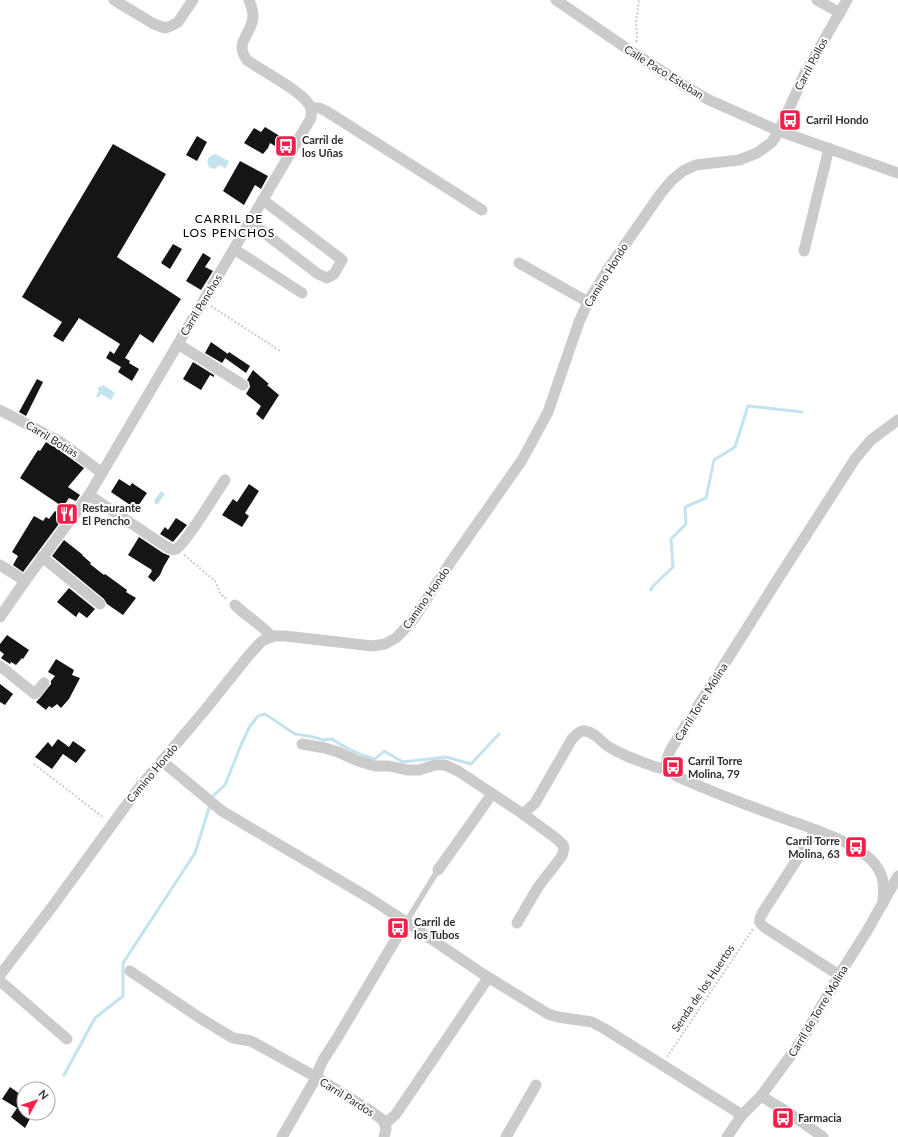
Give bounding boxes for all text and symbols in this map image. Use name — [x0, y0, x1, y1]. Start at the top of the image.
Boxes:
street label: Carril Pollos — [791, 35, 830, 92]
street label: Calle Paco Esteban — [622, 42, 706, 101]
bus stop icon: Carril Hondo — [777, 107, 803, 133]
place label: Carril Hondo — [806, 113, 869, 126]
bus stop icon: Carril de los Uñas — [273, 133, 299, 159]
place label: Carril de los Uñas — [302, 133, 344, 159]
district label: CARRIL DE LOS PENCHOS — [183, 211, 275, 240]
street label: Camino Hondo — [581, 240, 630, 309]
street label: Carril Penchos — [177, 271, 224, 338]
street label: Carril Botías — [24, 418, 81, 459]
restaurant icon: Restaurante El Pencho — [54, 501, 80, 527]
place label: Restaurante El Pencho — [82, 501, 141, 527]
street label: Camino Hondo — [399, 564, 452, 631]
street label: Carril Torre Molina — [671, 660, 730, 743]
street label: Camino Hondo — [123, 741, 180, 805]
bus stop icon: Carril Torre Molina, 79 — [660, 754, 686, 780]
place label: Carril Torre Molina, 79 — [688, 754, 743, 780]
place label: Carril Torre Molina, 63 — [786, 834, 840, 860]
bus stop icon: Carril Torre Molina, 63 — [843, 834, 869, 860]
bus stop icon: Carril de los Tubos — [385, 915, 411, 941]
place label: Carril de los Tubos — [414, 915, 460, 941]
street label: Senda de los Huertos — [668, 941, 737, 1034]
street label: Carril de Torre Molina — [785, 963, 850, 1059]
street label: Carril Pardos — [318, 1075, 377, 1119]
north arrow — [16, 1081, 56, 1121]
text: N — [36, 1087, 52, 1102]
bus stop icon: Farmacia — [770, 1105, 796, 1131]
place label: Farmacia — [798, 1111, 842, 1124]

